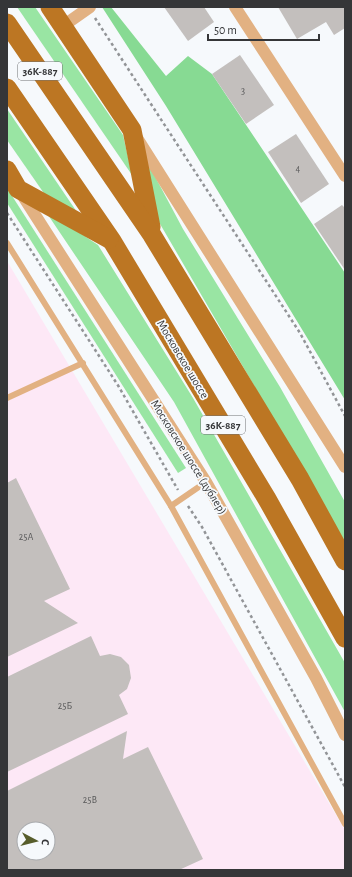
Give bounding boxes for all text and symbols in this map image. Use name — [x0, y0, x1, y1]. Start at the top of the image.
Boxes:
scale bar — [208, 16, 319, 42]
text: 50 m — [214, 24, 237, 36]
road number: 36К-887 — [18, 62, 62, 80]
house number: 3 — [241, 86, 245, 96]
house number: 4 — [296, 164, 301, 174]
street label: Московское шоссе — [155, 318, 211, 400]
street label: Московское шоссе (дублер) — [148, 398, 229, 517]
road number: 36К-887 — [201, 416, 245, 434]
house number: 25А — [19, 532, 33, 542]
house number: 25Б — [58, 701, 73, 711]
house number: 25В — [83, 795, 98, 805]
north arrow — [16, 821, 56, 861]
text: С — [40, 838, 51, 846]

